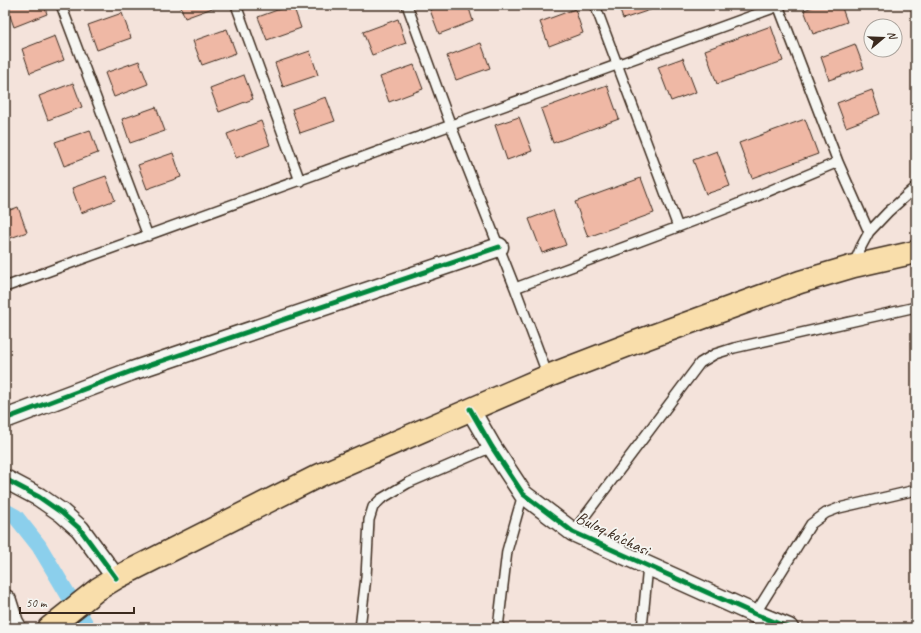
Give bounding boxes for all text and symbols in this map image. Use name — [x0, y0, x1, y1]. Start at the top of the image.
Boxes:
north arrow — [863, 18, 903, 58]
text: N — [885, 29, 901, 42]
street label: Buloq ko'chasi — [573, 507, 655, 561]
scale bar — [20, 589, 134, 615]
text: 50 m — [26, 595, 48, 611]

